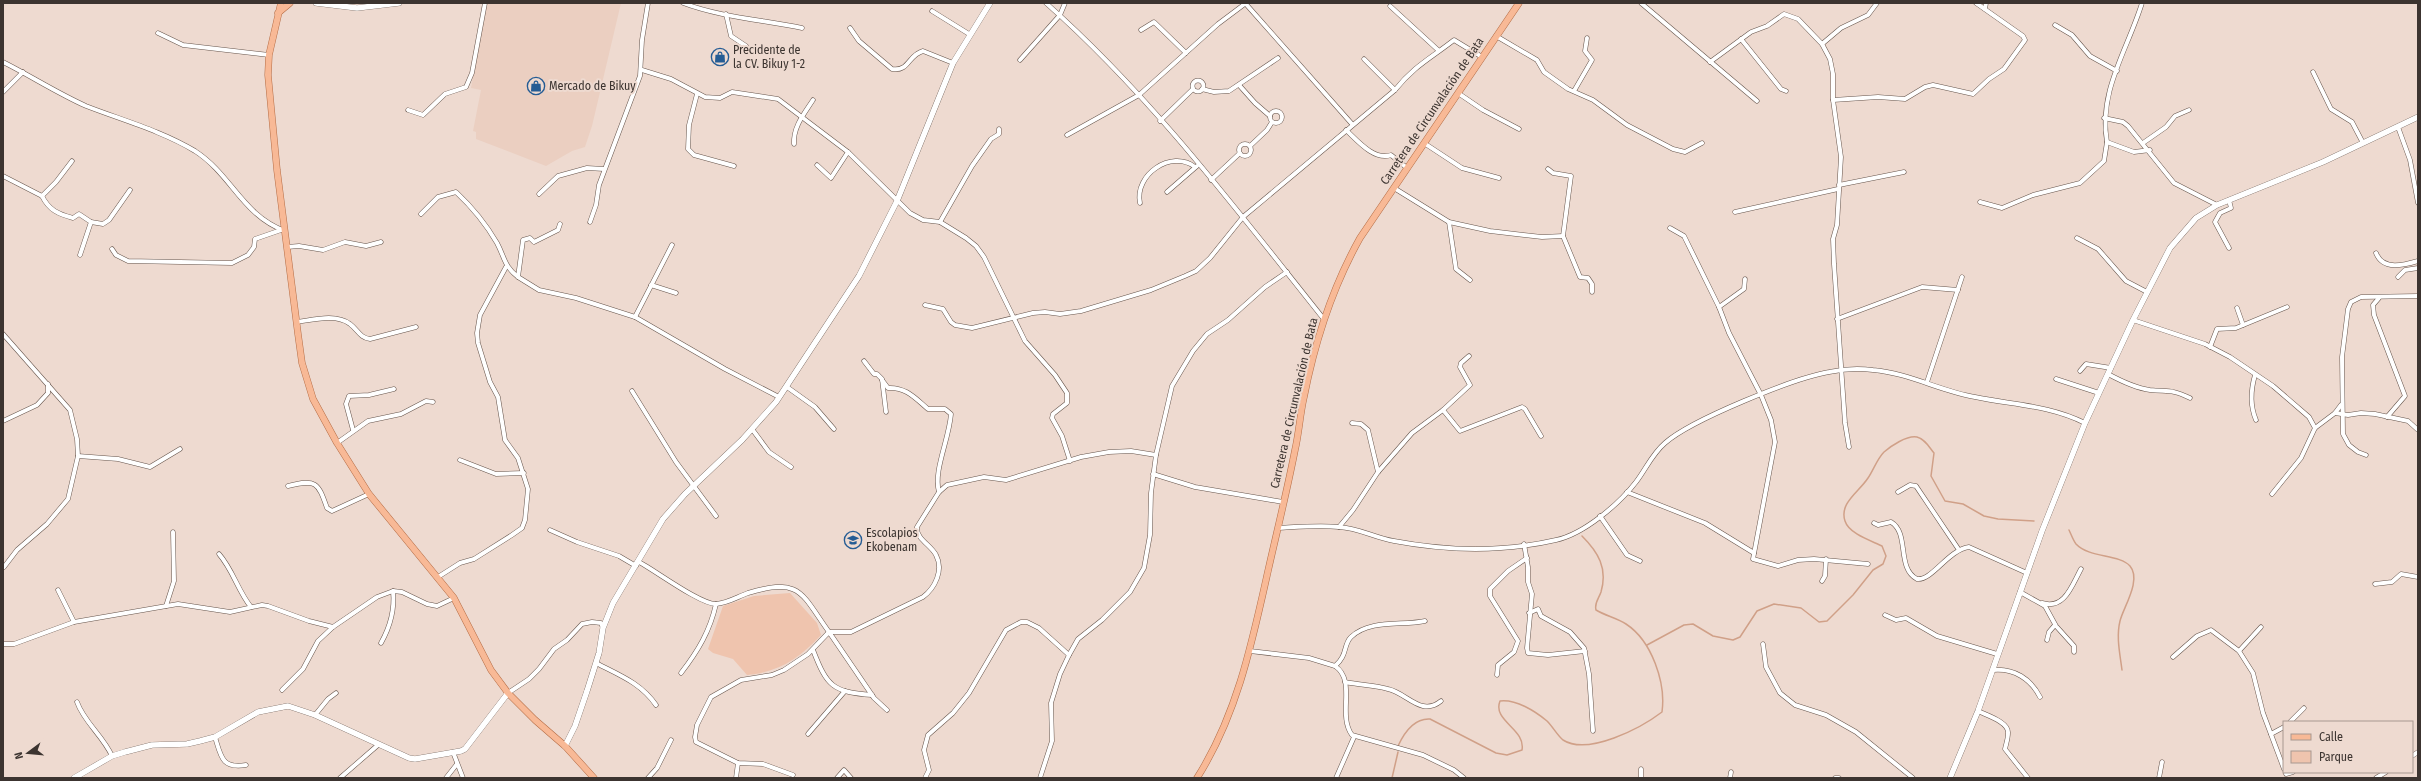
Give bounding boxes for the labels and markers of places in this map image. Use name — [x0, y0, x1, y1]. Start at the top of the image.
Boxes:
place label: Precidente de la CV. Bikuy 1-2 — [733, 43, 805, 71]
shop icon: Precidente de la CV. Bikuy 1-2 — [710, 47, 730, 67]
shop icon: Mercado de Bikuy — [526, 76, 546, 96]
place label: Mercado de Bikuy — [549, 79, 636, 93]
place label: Escolapios Ekobenam — [866, 526, 918, 554]
school or university icon: Escolapios Ekobenam — [843, 530, 863, 550]

